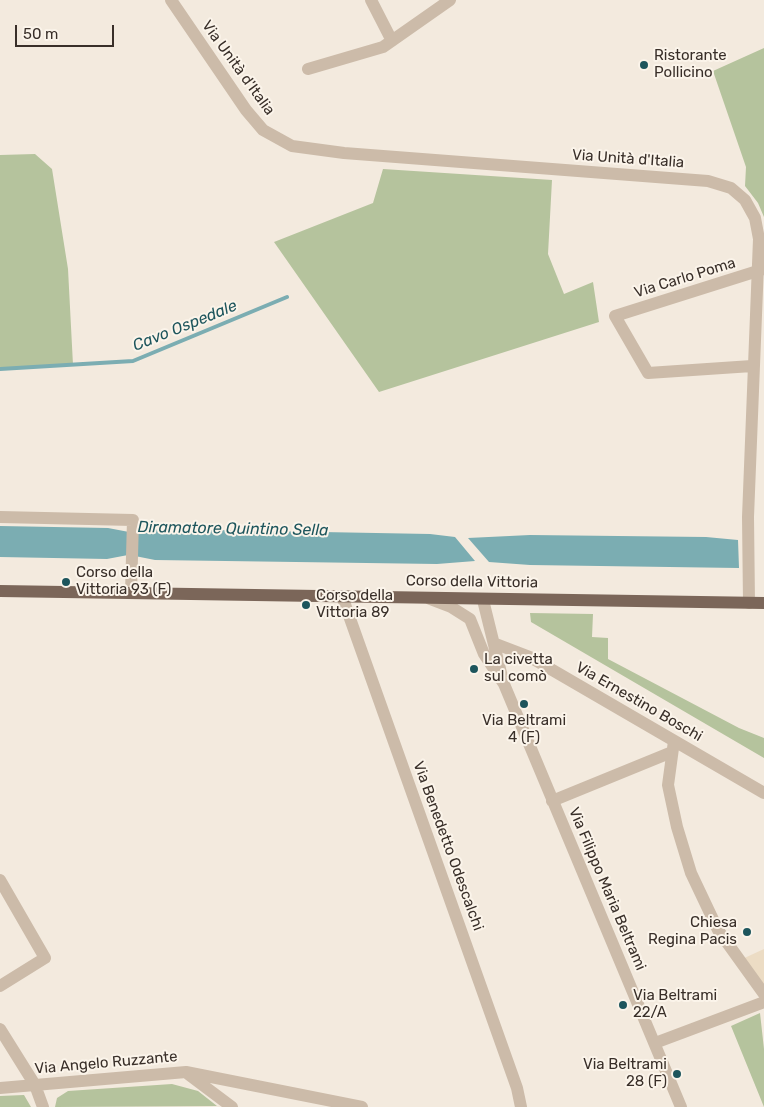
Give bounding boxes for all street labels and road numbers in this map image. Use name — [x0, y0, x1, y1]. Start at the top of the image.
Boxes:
street label: Via Unità d'Italia — [198, 17, 278, 119]
street label: Via Unità d'Italia — [571, 146, 685, 172]
street label: Via Carlo Poma — [632, 254, 738, 302]
street label: Corso della Vittoria — [406, 572, 538, 592]
street label: Via Ernestino Boschi — [572, 658, 706, 746]
street label: Via Benedetto Odescalchi — [409, 759, 487, 933]
street label: Via Filippo Maria Beltrami — [564, 805, 650, 973]
street label: Via Angelo Ruzzante — [34, 1048, 178, 1078]

